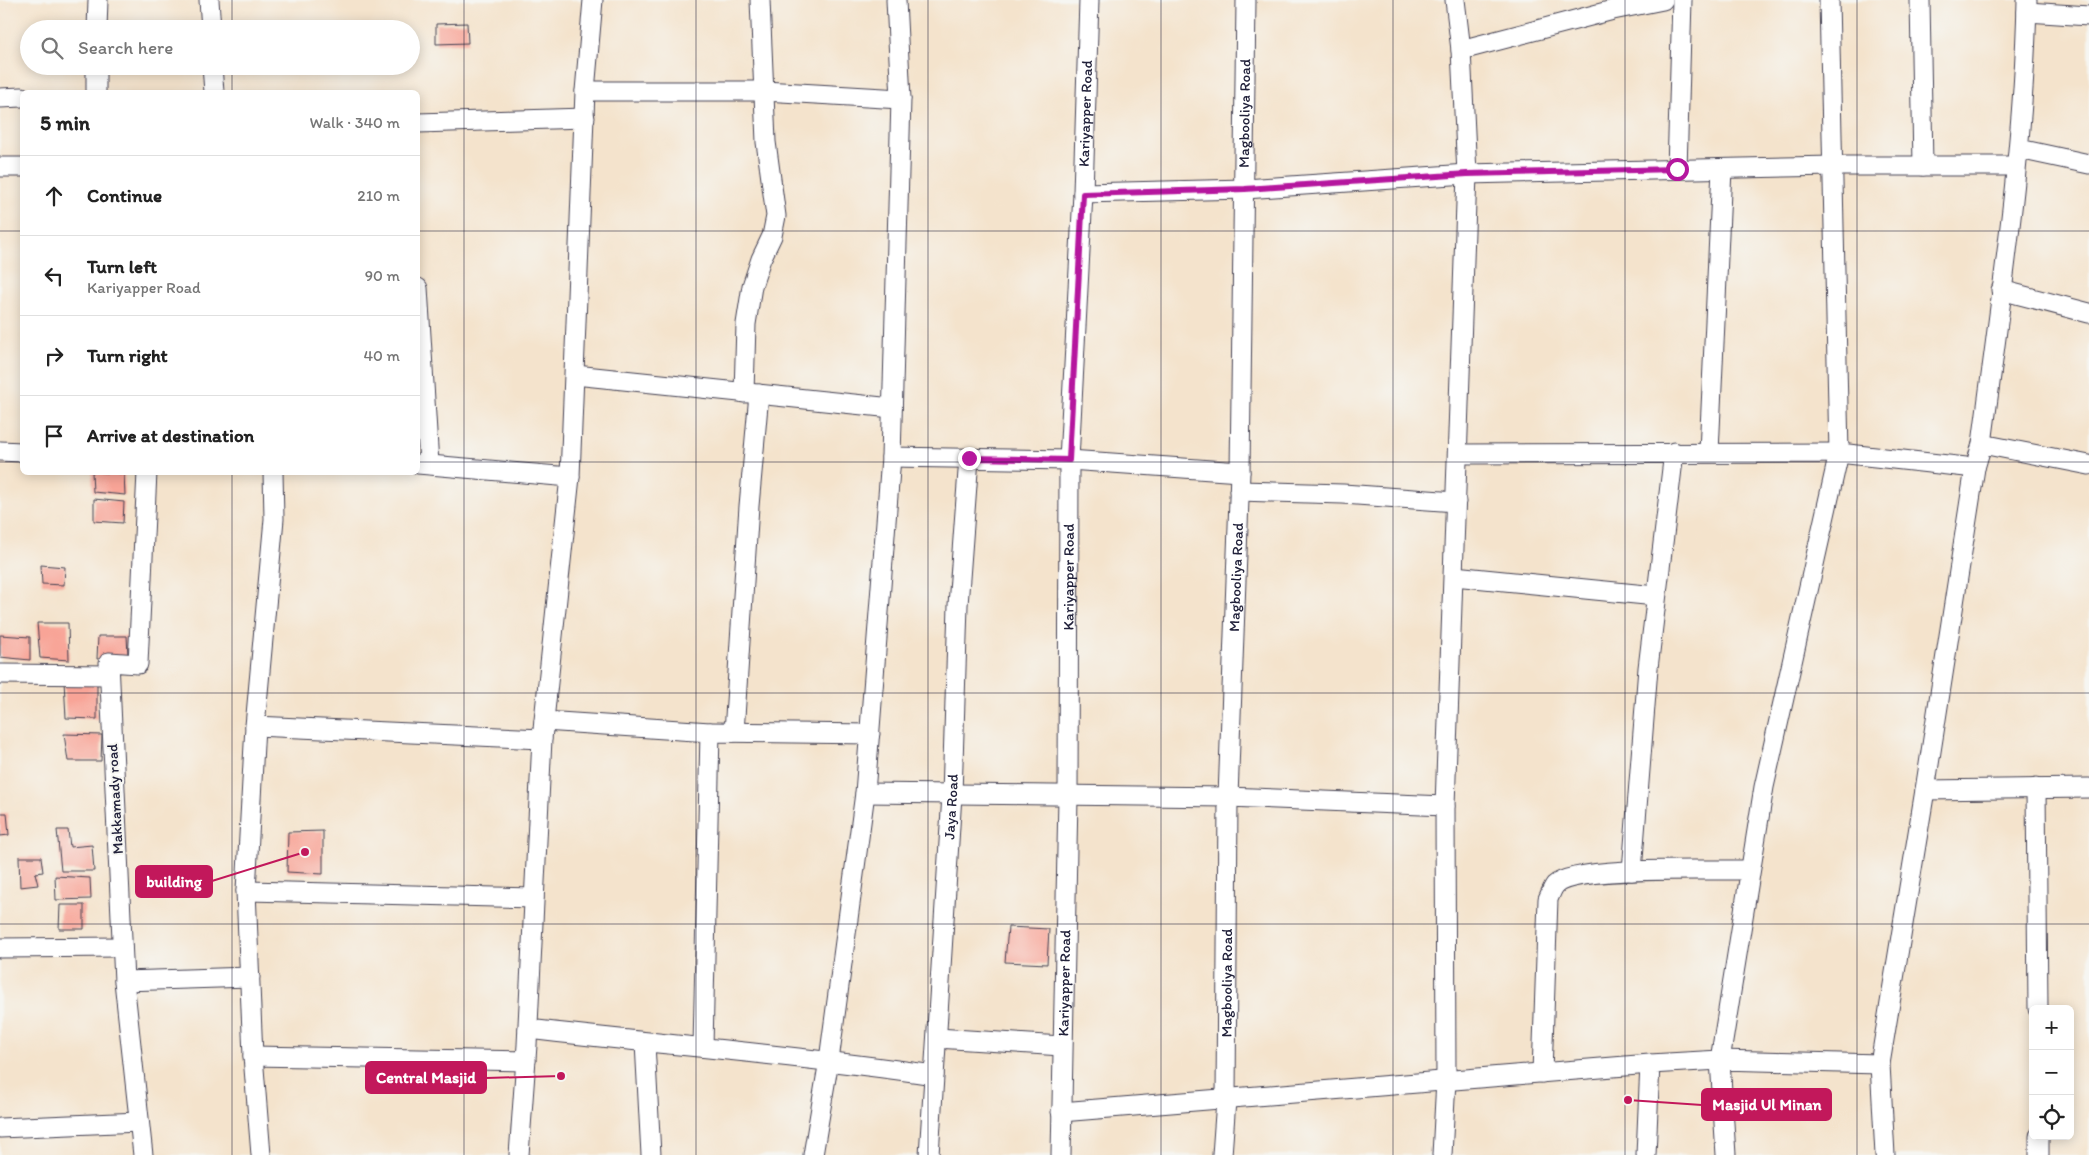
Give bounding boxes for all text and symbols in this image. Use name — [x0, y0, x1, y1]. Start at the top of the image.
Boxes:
search box — [20, 20, 420, 75]
icon: search — [38, 34, 66, 62]
text: Search here — [78, 36, 173, 59]
street label: Magbooliya Road — [1235, 59, 1254, 168]
street label: Kariyapper Road — [1075, 60, 1096, 167]
text: 5 min — [40, 110, 90, 135]
text: Walk · 340 m — [310, 113, 400, 132]
route start — [1666, 158, 1689, 181]
icon: ahead — [40, 182, 68, 210]
text: Continue — [87, 184, 162, 207]
text: 210 m — [357, 186, 400, 205]
text: Turn left — [87, 255, 157, 278]
icon: left — [40, 262, 68, 290]
text: 90 m — [365, 266, 400, 285]
text: Kariyapper Road — [87, 278, 201, 297]
icon: right — [40, 342, 68, 370]
text: Turn right — [87, 344, 168, 367]
text: 40 m — [363, 346, 400, 365]
icon: arrive — [40, 422, 68, 450]
text: Arrive at destination — [87, 424, 254, 447]
route end — [958, 447, 981, 470]
street label: Magbooliya Road — [1225, 523, 1247, 632]
street label: Kariyapper Road — [1059, 524, 1078, 631]
street label: Makkamady road — [103, 742, 127, 855]
street label: Jaya Road — [940, 774, 962, 840]
callout: building — [136, 866, 212, 897]
text: building — [146, 872, 203, 892]
street label: Kariyapper Road — [1054, 929, 1074, 1037]
street label: Magbooliya Road — [1217, 929, 1236, 1038]
map controls — [2029, 1005, 2074, 1140]
button: + — [2029, 1005, 2074, 1050]
button: − — [2029, 1050, 2074, 1095]
callout: Central Masjid — [366, 1062, 486, 1093]
text: Central Masjid — [376, 1068, 476, 1088]
callout: Masjid Ul Minan — [1702, 1089, 1831, 1120]
text: Masjid Ul Minan — [1712, 1095, 1823, 1115]
button: locate — [2029, 1095, 2074, 1140]

